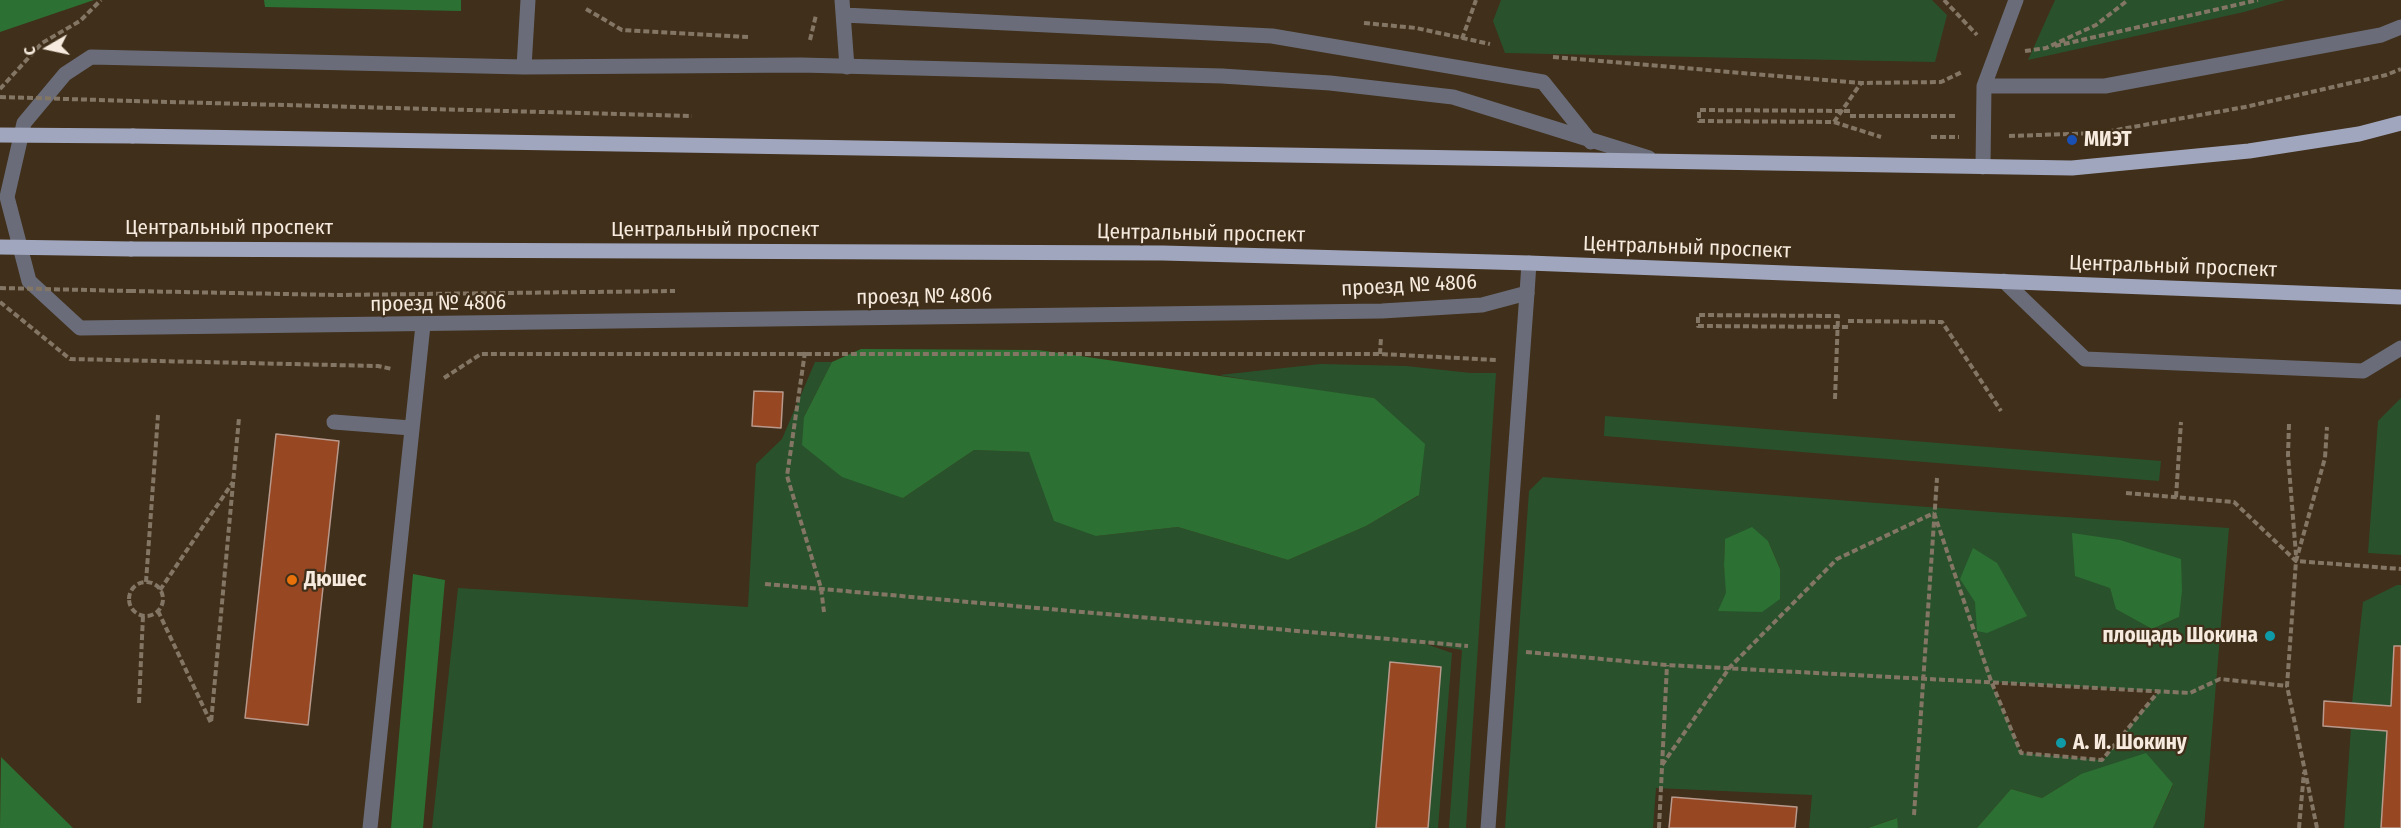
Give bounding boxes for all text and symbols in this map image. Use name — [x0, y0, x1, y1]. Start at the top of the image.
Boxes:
north arrow — [18, 18, 78, 78]
text: С — [20, 45, 40, 57]
place label: МИЭТ — [2084, 127, 2132, 153]
marker: МИЭТ — [2065, 133, 2079, 147]
street label: Центральный проспект — [125, 215, 333, 241]
street label: Центральный проспект — [611, 217, 819, 243]
street label: Центральный проспект — [1097, 220, 1305, 248]
street label: Центральный проспект — [1583, 232, 1791, 264]
street label: Центральный проспект — [2069, 251, 2277, 283]
street label: проезд № 4806 — [1340, 270, 1478, 302]
street label: проезд № 4806 — [856, 283, 992, 311]
street label: проезд № 4806 — [370, 290, 506, 318]
place label: Дюшес — [304, 567, 366, 593]
marker: Дюшес — [285, 573, 299, 587]
place label: площадь Шокина — [2102, 623, 2258, 649]
marker: площадь Шокина — [2263, 629, 2277, 643]
place label: А. И. Шокину — [2073, 730, 2187, 756]
marker: А. И. Шокину — [2054, 736, 2068, 750]

